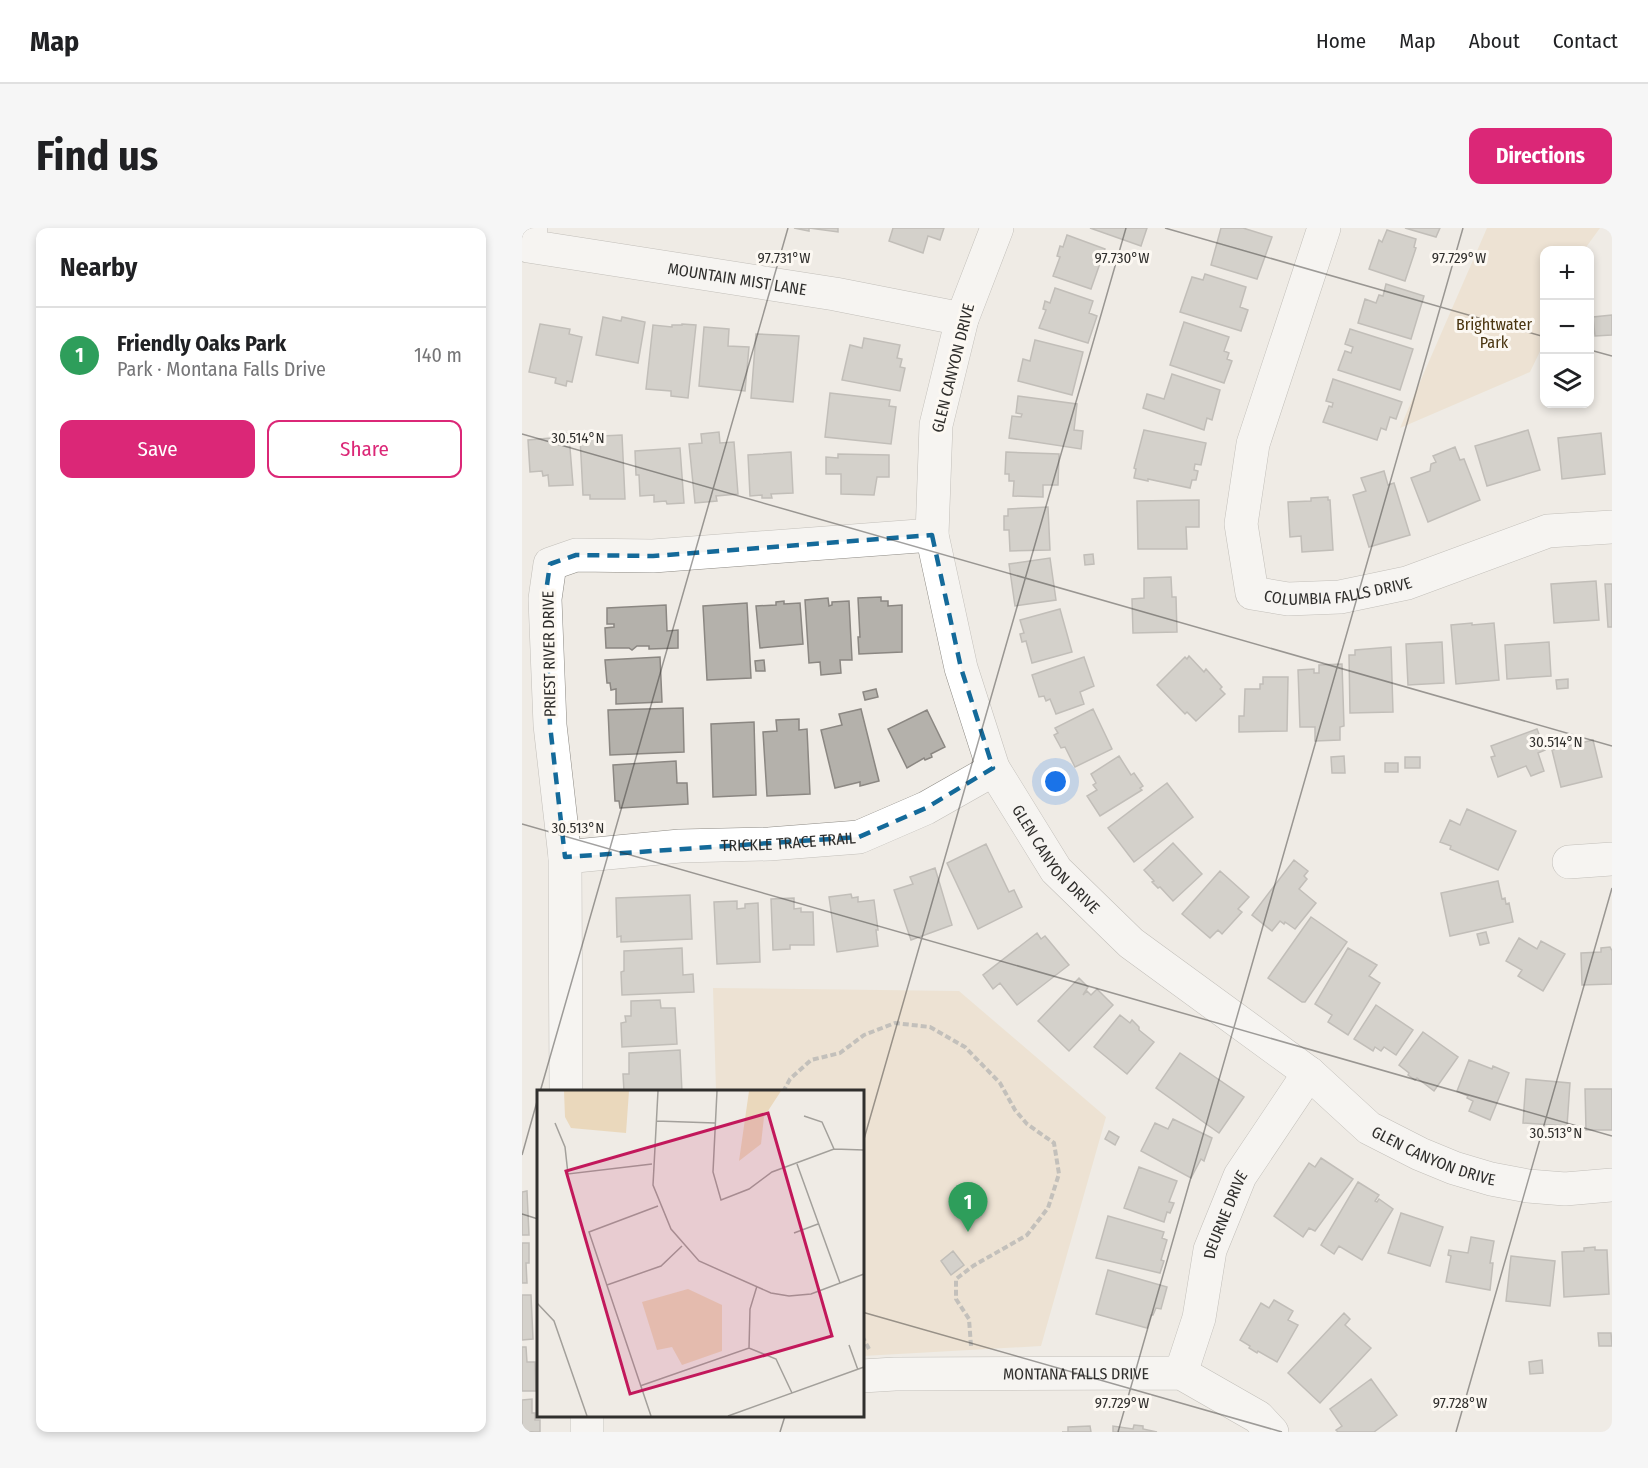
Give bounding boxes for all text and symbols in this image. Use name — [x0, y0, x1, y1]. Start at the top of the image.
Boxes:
text: Map — [30, 25, 79, 58]
text: Home — [1316, 28, 1366, 54]
text: Map — [1399, 28, 1436, 54]
text: About — [1469, 28, 1520, 54]
text: Contact — [1553, 28, 1618, 54]
button: Directions — [1469, 128, 1612, 184]
text: Find us — [36, 131, 158, 181]
map controls — [1540, 246, 1594, 408]
button: + — [1540, 246, 1594, 300]
text: 97.731°W — [758, 249, 810, 267]
text: 97.730°W — [1094, 249, 1150, 267]
text: 97.729°W — [1432, 249, 1486, 267]
text: Nearby — [60, 252, 137, 283]
street label: MOUNTAIN MIST LANE — [666, 258, 808, 299]
button: − — [1540, 300, 1594, 354]
street label: GLEN CANYON DRIVE — [928, 301, 978, 435]
park label: Brightwater Park — [1456, 315, 1532, 352]
text: Friendly Oaks Park — [117, 330, 286, 357]
text: 1 — [75, 343, 84, 367]
text: 140 m — [414, 343, 462, 367]
button: layers — [1540, 354, 1594, 408]
text: Park · Montana Falls Drive — [117, 357, 326, 381]
button: Save — [60, 420, 255, 478]
button: Share — [267, 420, 462, 478]
text: 30.514°N — [551, 429, 605, 447]
street label: COLUMBIA FALLS DRIVE — [1263, 573, 1414, 609]
street label: PRIEST RIVER DRIVE — [538, 591, 560, 717]
text: 30.514°N — [1529, 733, 1583, 751]
your location — [1041, 767, 1070, 796]
street label: GLEN CANYON DRIVE — [1009, 801, 1104, 917]
text: 30.513°N — [552, 819, 604, 837]
street label: TRICKLE TRACE TRAIL — [721, 828, 856, 855]
inset map — [537, 1090, 864, 1417]
street label: GLEN CANYON DRIVE — [1369, 1122, 1497, 1189]
text: 30.513°N — [1530, 1124, 1582, 1142]
street label: DEURNE DRIVE — [1199, 1166, 1251, 1260]
pin: 1 — [948, 1182, 988, 1232]
street label: MONTANA FALLS DRIVE — [1003, 1364, 1149, 1383]
text: 97.729°W — [1095, 1394, 1149, 1412]
text: 97.728°W — [1433, 1394, 1487, 1412]

